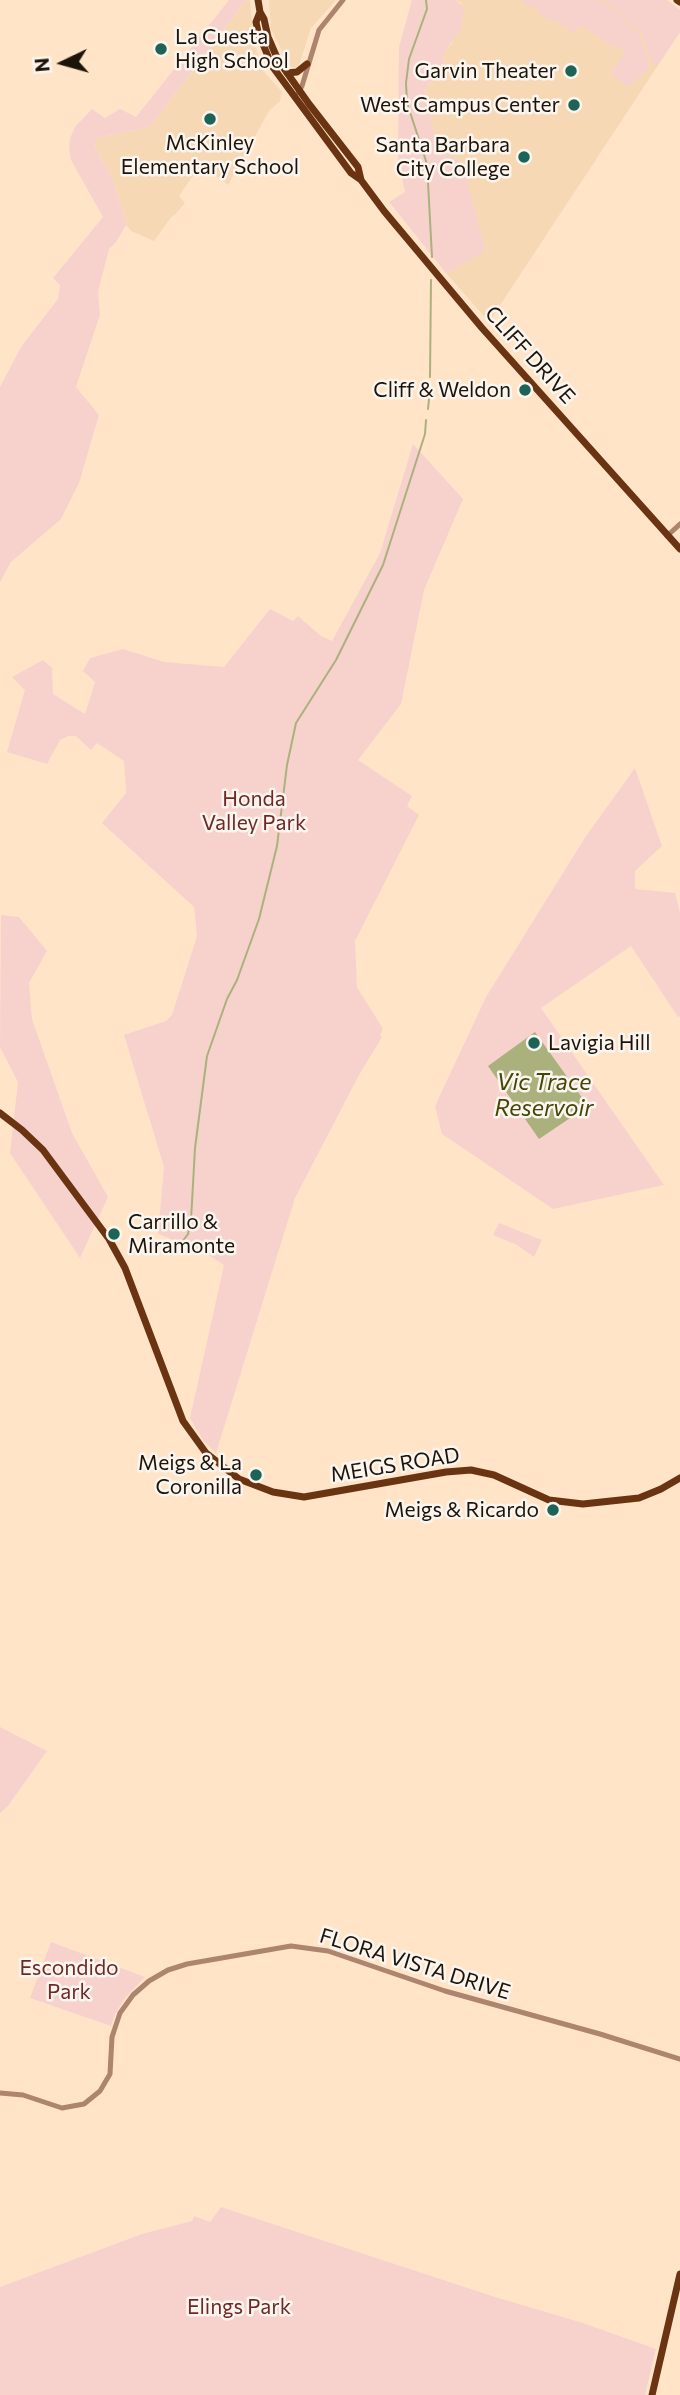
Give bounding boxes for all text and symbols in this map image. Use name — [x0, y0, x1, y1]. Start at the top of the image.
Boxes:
place label: La Cuesta High School — [175, 24, 289, 74]
north arrow — [28, 28, 98, 98]
marker: La Cuesta High School — [153, 41, 169, 57]
text: N — [30, 57, 54, 73]
place label: Garvin Theater — [415, 58, 557, 84]
marker: Garvin Theater — [563, 63, 579, 79]
place label: West Campus Center — [360, 92, 560, 118]
marker: West Campus Center — [566, 97, 582, 113]
marker: McKinley Elementary School — [202, 111, 218, 127]
place label: McKinley Elementary School — [121, 130, 299, 180]
place label: Santa Barbara City College — [376, 132, 510, 182]
marker: Santa Barbara City College — [516, 149, 532, 165]
street label: CLIFF DRIVE — [480, 301, 580, 409]
place label: Cliff & Weldon — [373, 377, 511, 403]
marker: Cliff & Weldon — [517, 382, 533, 398]
park label: Honda Valley Park — [202, 786, 306, 836]
place label: Lavigia Hill — [548, 1030, 651, 1056]
marker: Lavigia Hill — [526, 1035, 542, 1051]
water label: Vic Trace Reservoir — [495, 1068, 593, 1122]
place label: Carrillo & Miramonte — [128, 1209, 235, 1259]
marker: Carrillo & Miramonte — [106, 1226, 122, 1242]
street label: MEIGS ROAD — [329, 1442, 461, 1488]
place label: Meigs & La Coronilla — [138, 1450, 242, 1500]
marker: Meigs & La Coronilla — [248, 1467, 264, 1483]
place label: Meigs & Ricardo — [385, 1497, 539, 1523]
marker: Meigs & Ricardo — [545, 1502, 561, 1518]
street label: FLORA VISTA DRIVE — [317, 1923, 513, 2005]
park label: Escondido Park — [19, 1955, 119, 2005]
park label: Elings Park — [187, 2294, 291, 2320]

